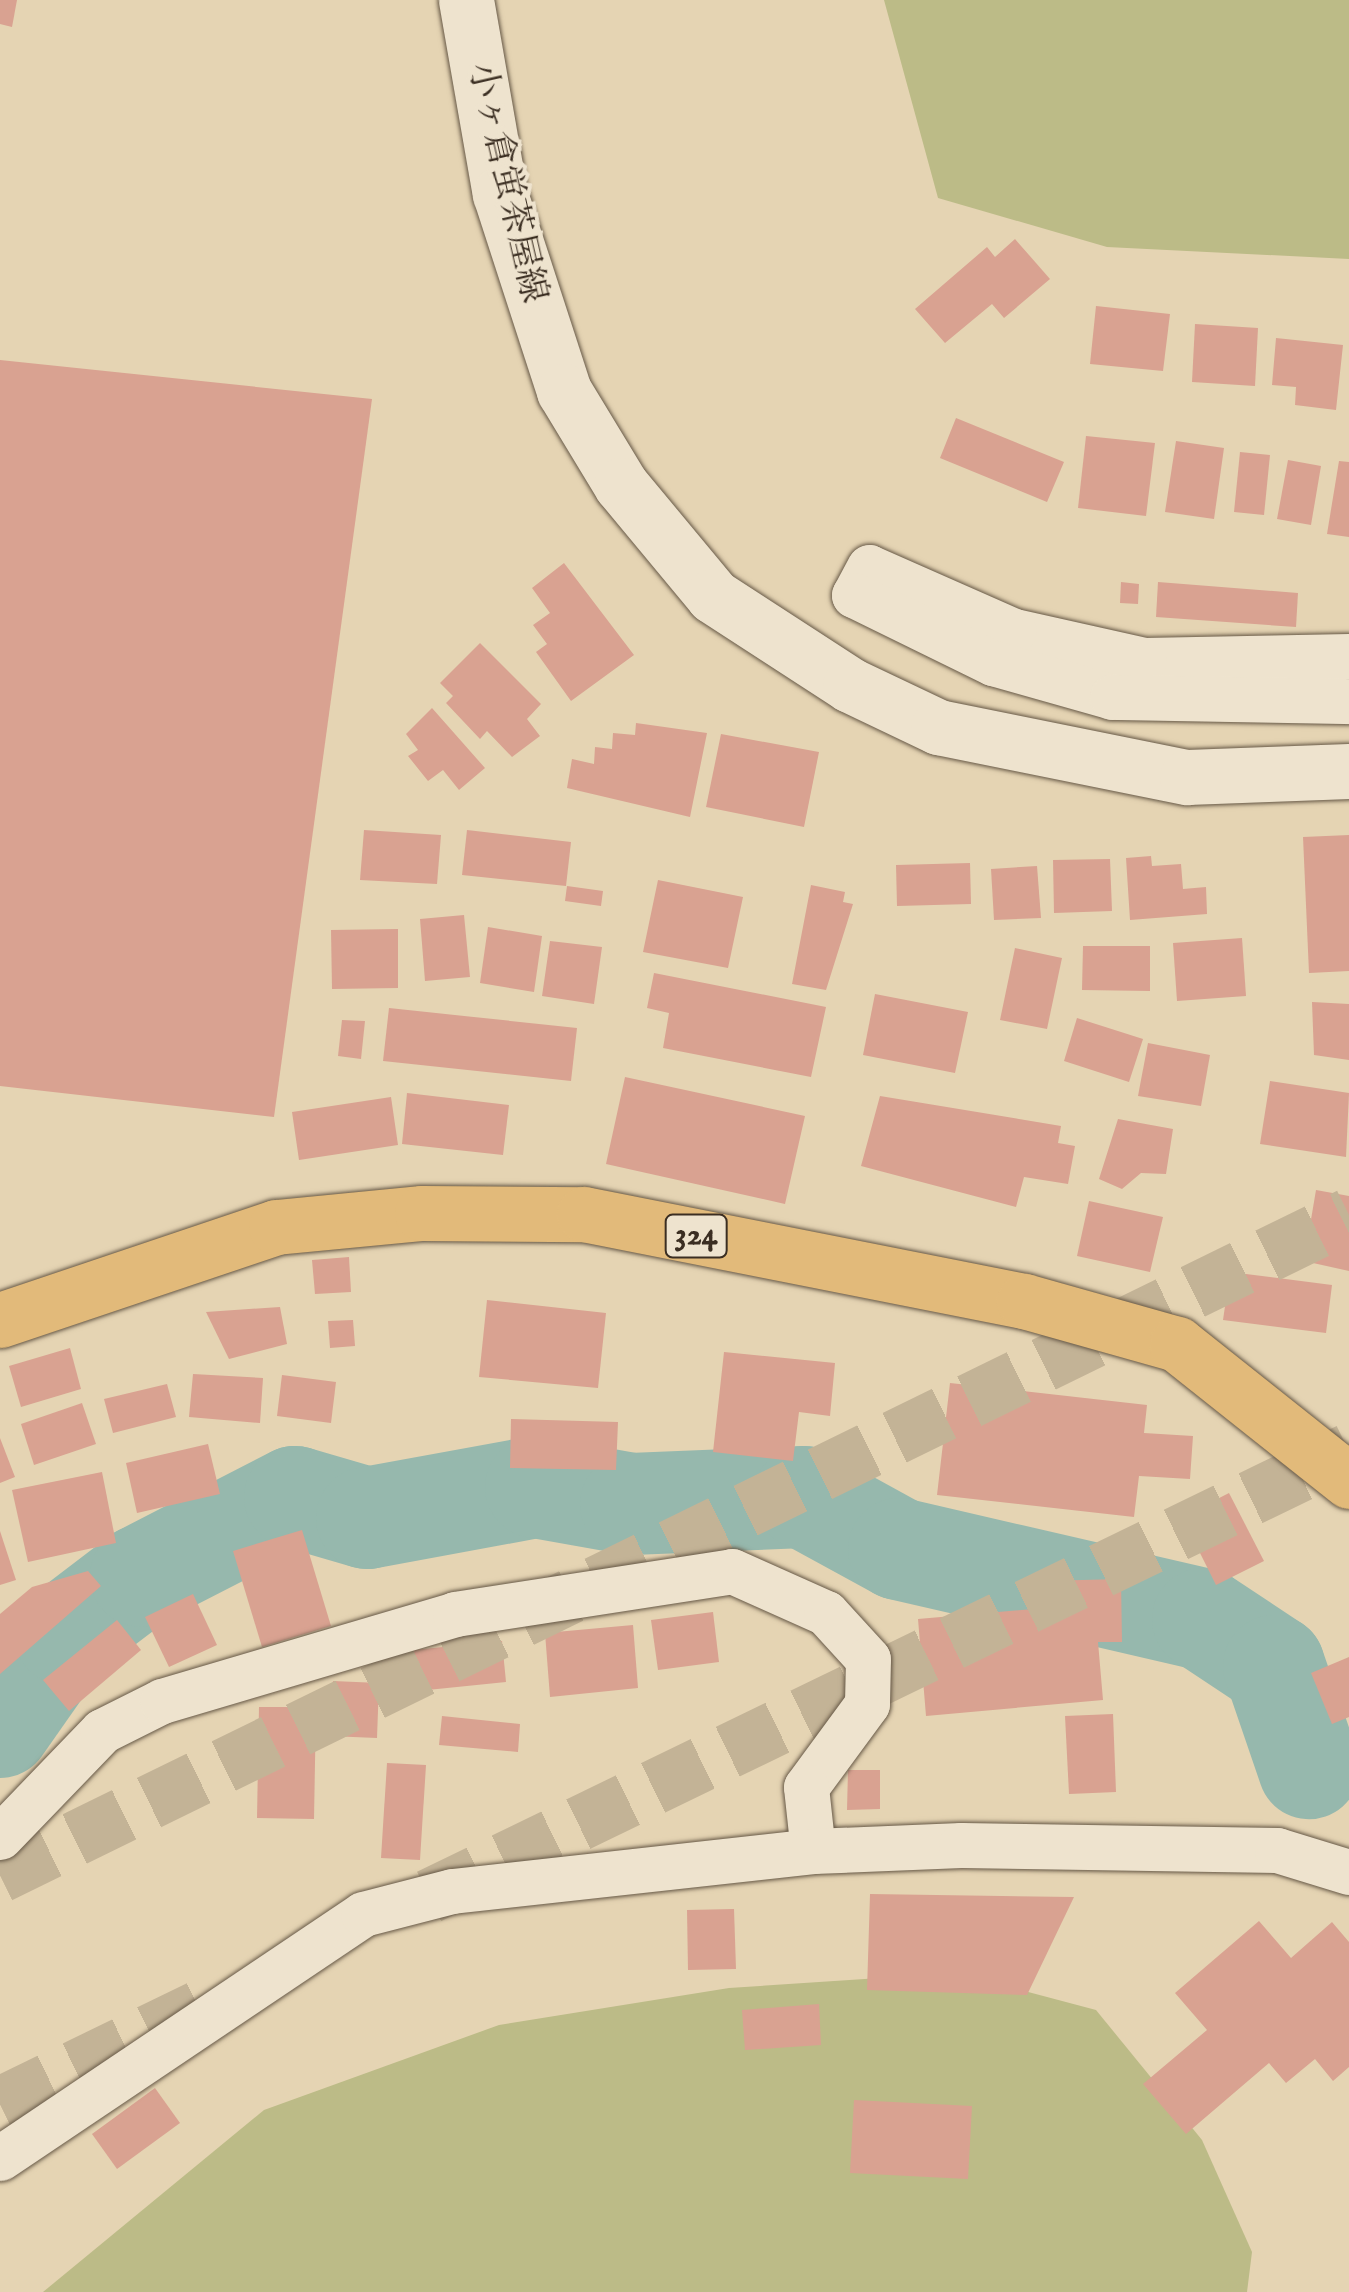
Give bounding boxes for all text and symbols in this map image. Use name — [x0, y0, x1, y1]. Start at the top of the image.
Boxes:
street label: 小ヶ倉蛍茶屋線 — [458, 59, 554, 307]
road number: 324 — [664, 1209, 728, 1263]

